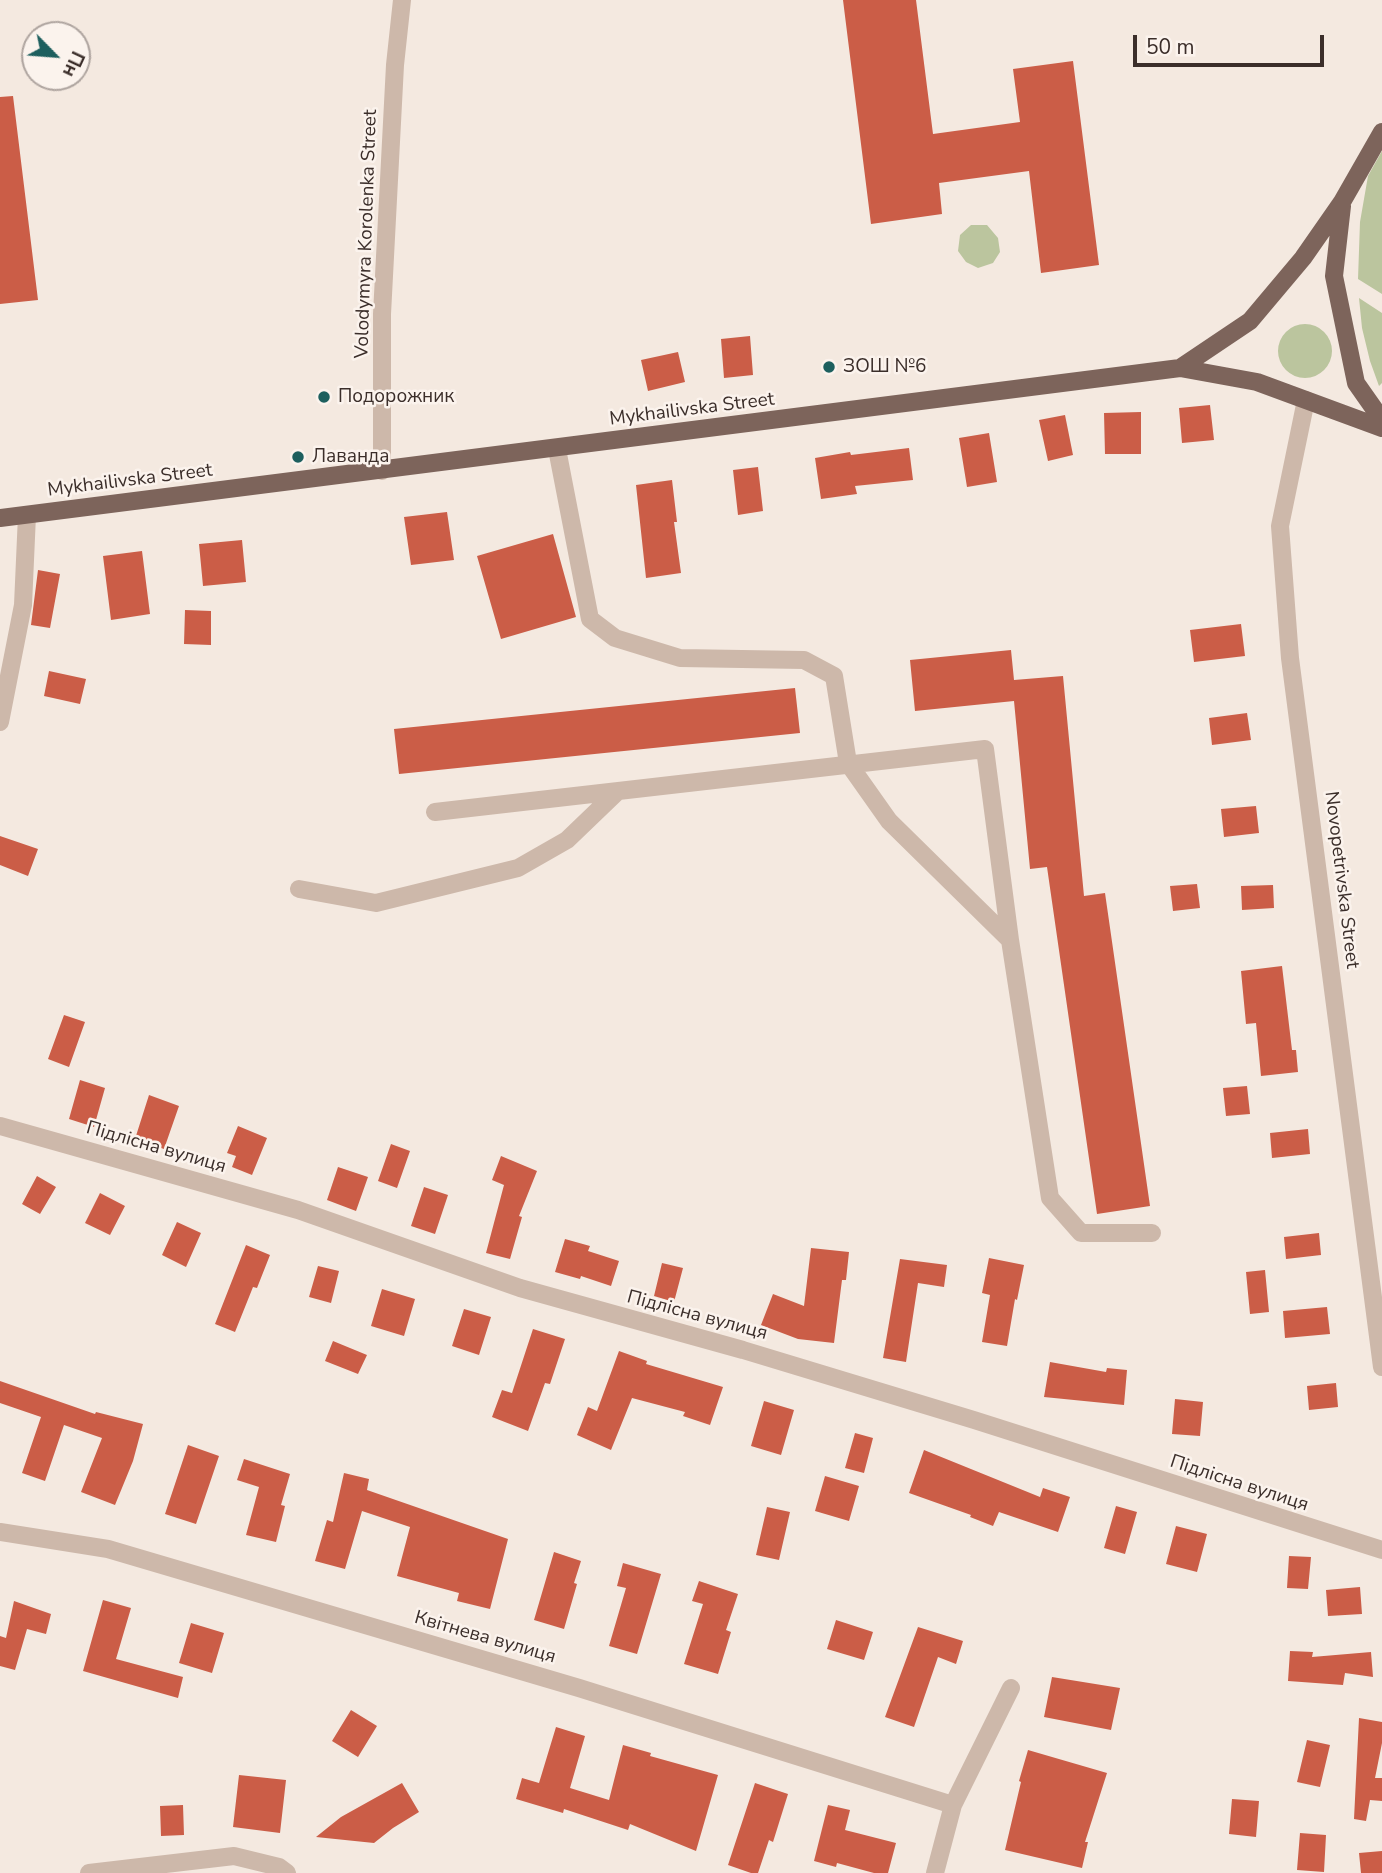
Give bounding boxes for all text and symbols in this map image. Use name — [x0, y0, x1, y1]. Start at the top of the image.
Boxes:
north arrow — [21, 21, 91, 91]
scale bar — [1137, 21, 1328, 65]
text: 50 m — [1146, 33, 1195, 61]
text: Пн — [56, 47, 91, 81]
street label: Volodymyra Korolenka Street — [351, 109, 383, 359]
place label: ЗОШ №6 — [843, 356, 927, 378]
marker: ЗОШ №6 — [821, 359, 837, 375]
place label: Подорожник — [338, 386, 454, 408]
marker: Подорожник — [316, 389, 332, 405]
street label: Mykhailivska Street — [608, 389, 776, 431]
place label: Лаванда — [312, 446, 390, 468]
marker: Лаванда — [290, 449, 306, 465]
street label: Mykhailivska Street — [46, 460, 214, 502]
street label: Novopetrivska Street — [1319, 790, 1363, 970]
street label: Підлісна вулиця — [83, 1117, 229, 1179]
street label: Підлісна вулиця — [624, 1286, 770, 1346]
street label: Підлісна вулиця — [1167, 1451, 1311, 1517]
street label: Квітнева вулиця — [412, 1607, 558, 1669]

